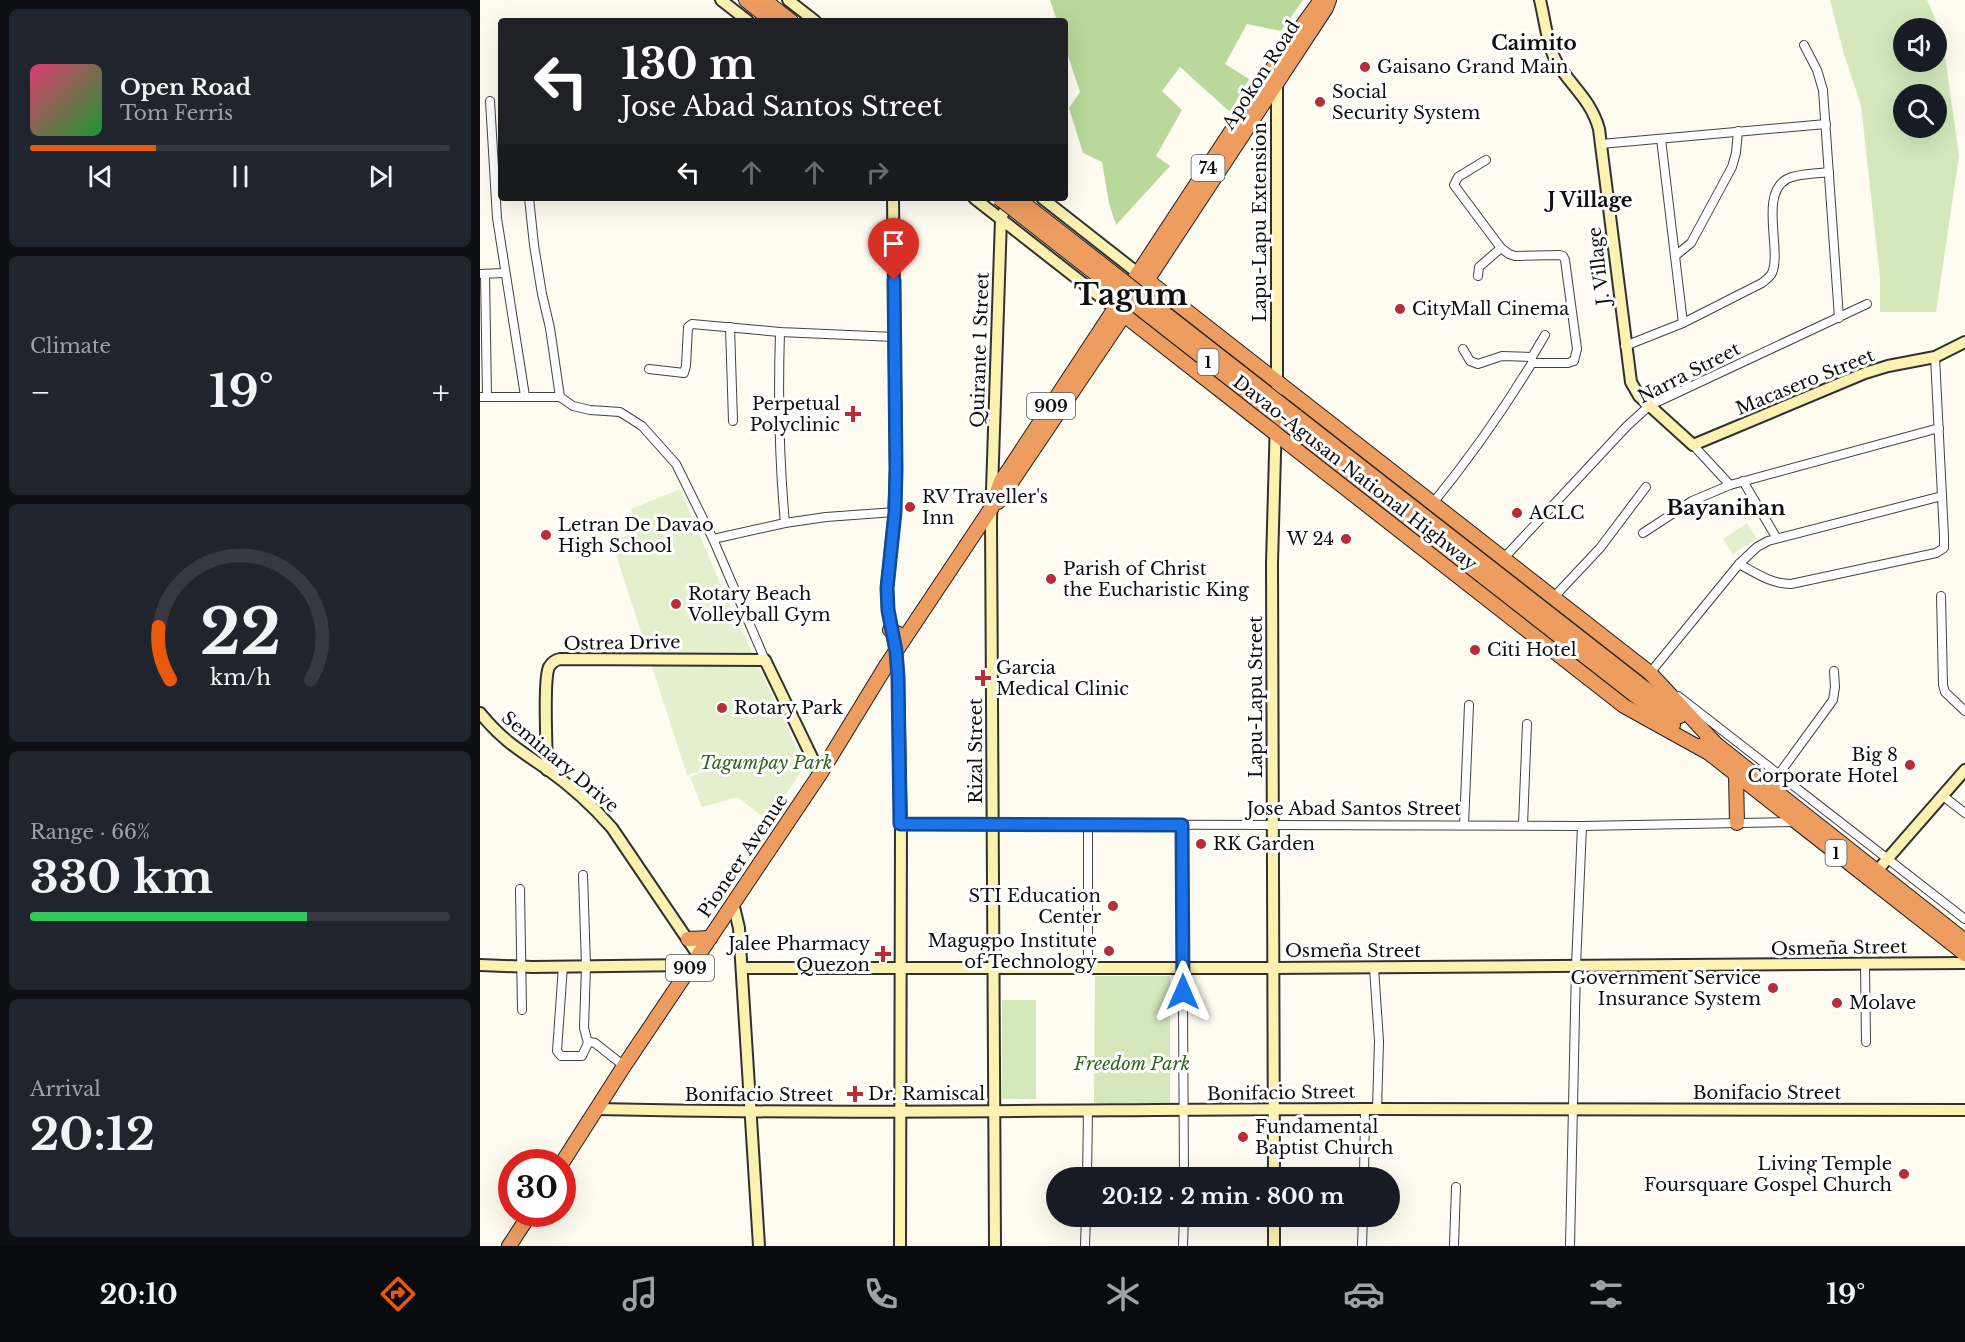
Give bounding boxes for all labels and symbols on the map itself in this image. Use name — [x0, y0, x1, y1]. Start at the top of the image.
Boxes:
street label: Apokon Road — [1217, 16, 1304, 134]
district label: Caimito — [1491, 31, 1577, 55]
place label: Gaisano Grand Main — [1377, 56, 1568, 78]
marker: Gaisano Grand Main — [1358, 60, 1372, 74]
place label: Social Security System — [1332, 81, 1480, 124]
marker: Social Security System — [1313, 95, 1327, 109]
street label: Lapu-Lapu Extension — [1249, 122, 1271, 322]
road number: 74 — [1192, 155, 1224, 181]
district label: J Village — [1543, 188, 1633, 212]
pin — [868, 218, 919, 280]
street label: J. Village — [1583, 226, 1615, 308]
street label: Quirante 1 Street — [966, 272, 994, 428]
district label: Tagum — [1074, 276, 1188, 313]
place label: CityMall Cinema — [1412, 298, 1569, 320]
marker: CityMall Cinema — [1393, 302, 1407, 316]
street label: Narra Street — [1634, 338, 1744, 408]
street label: Macasero Street — [1733, 344, 1878, 420]
road number: 1 — [1198, 349, 1218, 375]
street label: Davao-Agusan National Highway — [1228, 371, 1482, 576]
place label: Perpetual Polyclinic — [750, 393, 840, 436]
road number: 909 — [1027, 393, 1075, 419]
marker: Perpetual Polyclinic — [844, 405, 862, 423]
place label: RV Traveller's Inn — [922, 486, 1048, 529]
district label: Bayanihan — [1667, 495, 1785, 521]
marker: RV Traveller's Inn — [903, 500, 917, 514]
place label: ACLC — [1528, 502, 1585, 524]
marker: ACLC — [1510, 506, 1524, 520]
place label: Letran De Davao High School — [558, 514, 714, 557]
marker: Letran De Davao High School — [539, 528, 553, 542]
place label: W 24 — [1286, 528, 1334, 550]
marker: W 24 — [1339, 532, 1353, 546]
place label: Parish of Christ the Eucharistic King — [1063, 558, 1249, 601]
marker: Parish of Christ the Eucharistic King — [1044, 572, 1058, 586]
place label: Rotary Beach Volleyball Gym — [687, 583, 831, 626]
marker: Rotary Beach Volleyball Gym — [669, 597, 683, 611]
street label: Lapu-Lapu Street — [1245, 616, 1267, 778]
street label: Ostrea Drive — [563, 631, 681, 655]
place label: Citi Hotel — [1487, 639, 1577, 661]
marker: Citi Hotel — [1468, 643, 1482, 657]
place label: Garcia Medical Clinic — [996, 657, 1129, 700]
marker: Garcia Medical Clinic — [974, 669, 992, 687]
place label: Rotary Park — [734, 697, 843, 719]
street label: Rizal Street — [965, 698, 987, 804]
marker: Rotary Park — [715, 701, 729, 715]
street label: Seminary Drive — [497, 707, 623, 817]
place label: Big 8 Corporate Hotel — [1747, 744, 1898, 787]
park label: Tagumpay Park — [700, 752, 832, 774]
marker: Big 8 Corporate Hotel — [1903, 758, 1917, 772]
street label: Pioneer Avenue — [694, 790, 792, 922]
street label: Jose Abad Santos Street — [1245, 798, 1461, 820]
place label: RK Garden — [1213, 833, 1315, 855]
marker: RK Garden — [1194, 837, 1208, 851]
road number: 1 — [1826, 840, 1846, 866]
place label: STI Education Center — [968, 885, 1101, 928]
marker: STI Education Center — [1106, 899, 1120, 913]
place label: Magugpo Institute of Technology — [928, 930, 1097, 973]
place label: Jalee Pharmacy Quezon — [726, 933, 870, 976]
street label: Osmeña Street — [1771, 936, 1907, 960]
street label: Osmeña Street — [1285, 940, 1421, 962]
marker: Magugpo Institute of Technology — [1102, 944, 1116, 958]
marker: Jalee Pharmacy Quezon — [874, 945, 892, 963]
road number: 909 — [666, 955, 714, 981]
position arrow — [1151, 960, 1215, 1024]
place label: Government Service Insurance System — [1570, 967, 1761, 1010]
marker: Government Service Insurance System — [1766, 981, 1780, 995]
place label: Molave — [1849, 992, 1916, 1014]
marker: Molave — [1830, 996, 1844, 1010]
park label: Freedom Park — [1073, 1053, 1190, 1075]
street label: Bonifacio Street — [1207, 1081, 1356, 1105]
street label: Bonifacio Street — [1693, 1082, 1841, 1104]
place label: Dr. Ramiscal — [868, 1083, 985, 1105]
street label: Bonifacio Street — [685, 1084, 833, 1106]
marker: Dr. Ramiscal — [846, 1085, 864, 1103]
place label: Fundamental Baptist Church — [1255, 1116, 1393, 1159]
marker: Fundamental Baptist Church — [1236, 1130, 1250, 1144]
speed limit sign: 30 — [498, 1149, 576, 1227]
place label: Living Temple Foursquare Gospel Church — [1644, 1153, 1892, 1196]
marker: Living Temple Foursquare Gospel Church — [1897, 1167, 1911, 1181]

